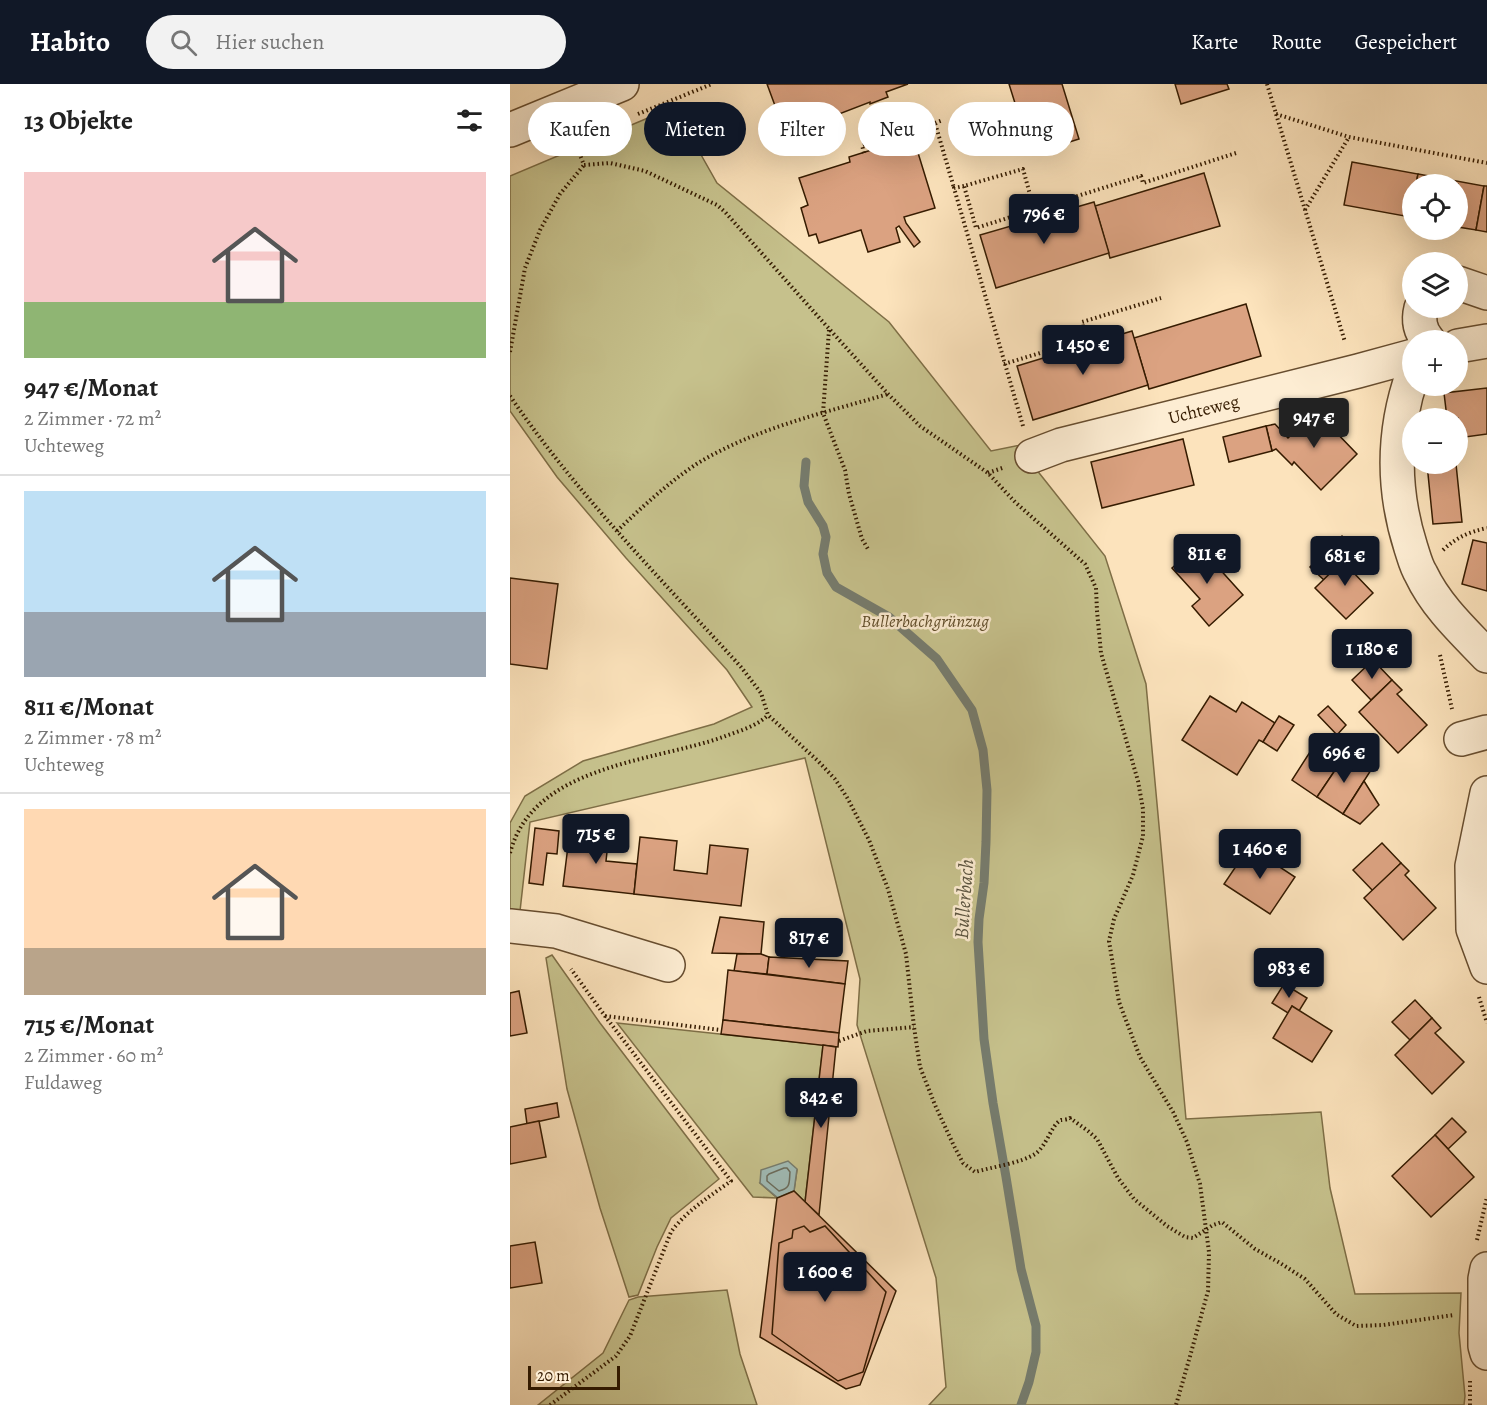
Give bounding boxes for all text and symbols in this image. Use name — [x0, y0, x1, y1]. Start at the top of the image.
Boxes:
search box — [146, 15, 566, 69]
text: Habito — [30, 23, 110, 61]
icon: search — [167, 26, 200, 59]
text: Hier suchen — [215, 27, 324, 57]
text: Karte — [1191, 28, 1238, 56]
text: Route — [1271, 28, 1322, 56]
text: Gespeichert — [1355, 28, 1457, 56]
chip: Kaufen — [528, 102, 632, 156]
chip: Mieten — [644, 102, 746, 156]
chip: Filter — [758, 102, 846, 156]
chip: Neu — [858, 102, 936, 156]
chip: Wohnung — [948, 102, 1074, 156]
text: 13 Objekte — [24, 103, 133, 138]
icon: filters — [453, 104, 486, 137]
map controls — [1402, 174, 1468, 474]
button: locate — [1402, 174, 1468, 240]
pin: 796 € — [1002, 194, 1086, 245]
text: 796 € — [1023, 200, 1065, 227]
icon: home — [201, 211, 309, 319]
button: layers — [1402, 252, 1468, 318]
pin: 1 450 € — [1028, 325, 1138, 376]
button: + — [1402, 330, 1468, 396]
text: 1 450 € — [1056, 331, 1110, 358]
text: 947 €/Monat — [24, 370, 158, 405]
street label: Uchteweg — [1166, 389, 1242, 430]
pin: 947 € — [1272, 398, 1356, 449]
text: 947 € — [1293, 404, 1335, 431]
text: 2 Zimmer · 72 m² — [24, 405, 161, 432]
button: − — [1402, 408, 1468, 474]
text: Uchteweg — [24, 432, 104, 459]
icon: home — [201, 530, 309, 638]
pin: 811 € — [1165, 534, 1249, 585]
pin: 681 € — [1303, 536, 1387, 587]
text: 811 € — [1188, 540, 1226, 567]
text: 681 € — [1324, 542, 1366, 569]
park label: Bullerbachgrünzug — [861, 609, 989, 633]
pin: 1 180 € — [1317, 629, 1427, 680]
text: 1 180 € — [1346, 635, 1398, 662]
text: 811 €/Monat — [24, 689, 154, 724]
text: 2 Zimmer · 78 m² — [24, 724, 162, 751]
pin: 696 € — [1302, 733, 1386, 784]
text: 696 € — [1323, 739, 1365, 766]
text: Uchteweg — [24, 751, 104, 778]
pin: 715 € — [554, 814, 638, 865]
text: 715 € — [576, 820, 616, 847]
pin: 1 460 € — [1205, 829, 1315, 880]
text: 1 460 € — [1233, 835, 1287, 862]
icon: home — [201, 848, 309, 956]
water label: Bullerbach — [948, 858, 980, 940]
pin: 817 € — [767, 918, 851, 969]
text: 817 € — [789, 924, 829, 951]
pin: 983 € — [1247, 948, 1331, 999]
text: 983 € — [1268, 954, 1310, 981]
text: 715 €/Monat — [24, 1007, 154, 1042]
text: 2 Zimmer · 60 m² — [24, 1042, 163, 1069]
text: Fuldaweg — [24, 1069, 102, 1096]
pin: 842 € — [779, 1078, 863, 1129]
text: 842 € — [799, 1084, 843, 1111]
pin: 1 600 € — [770, 1252, 880, 1303]
text: 1 600 € — [797, 1258, 853, 1285]
scale bar — [528, 1363, 620, 1390]
text: 20 m — [537, 1365, 570, 1387]

